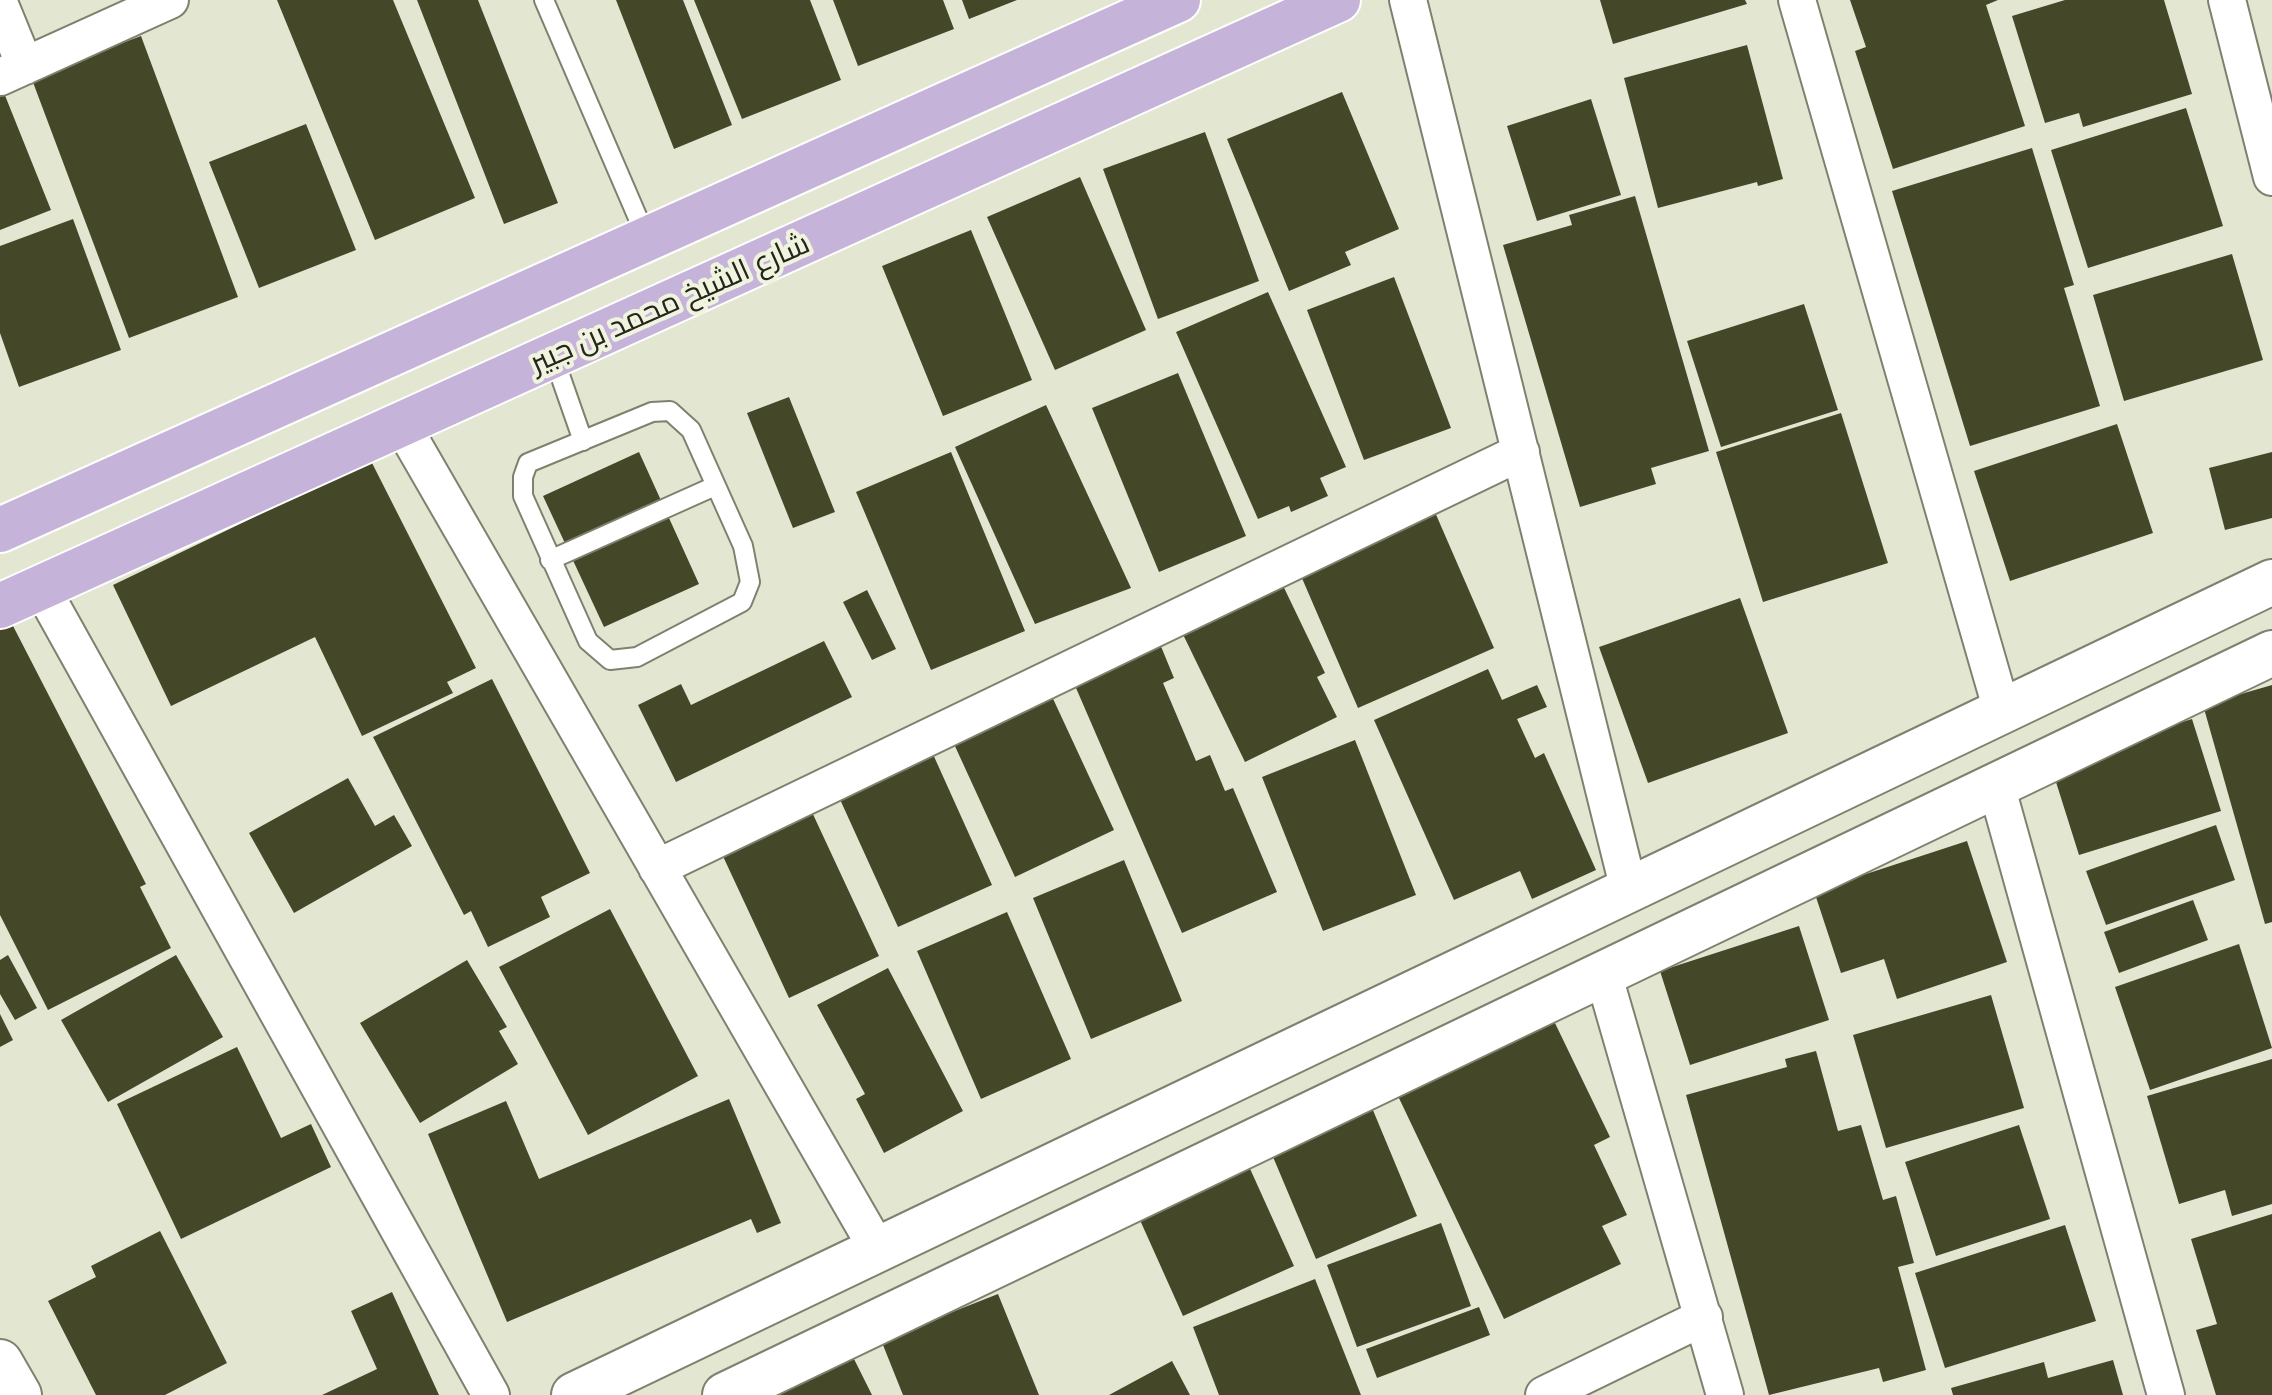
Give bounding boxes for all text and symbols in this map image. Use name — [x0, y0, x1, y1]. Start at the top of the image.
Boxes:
street label: شارع الشيخ محمد بن جبير — [525, 226, 815, 382]

